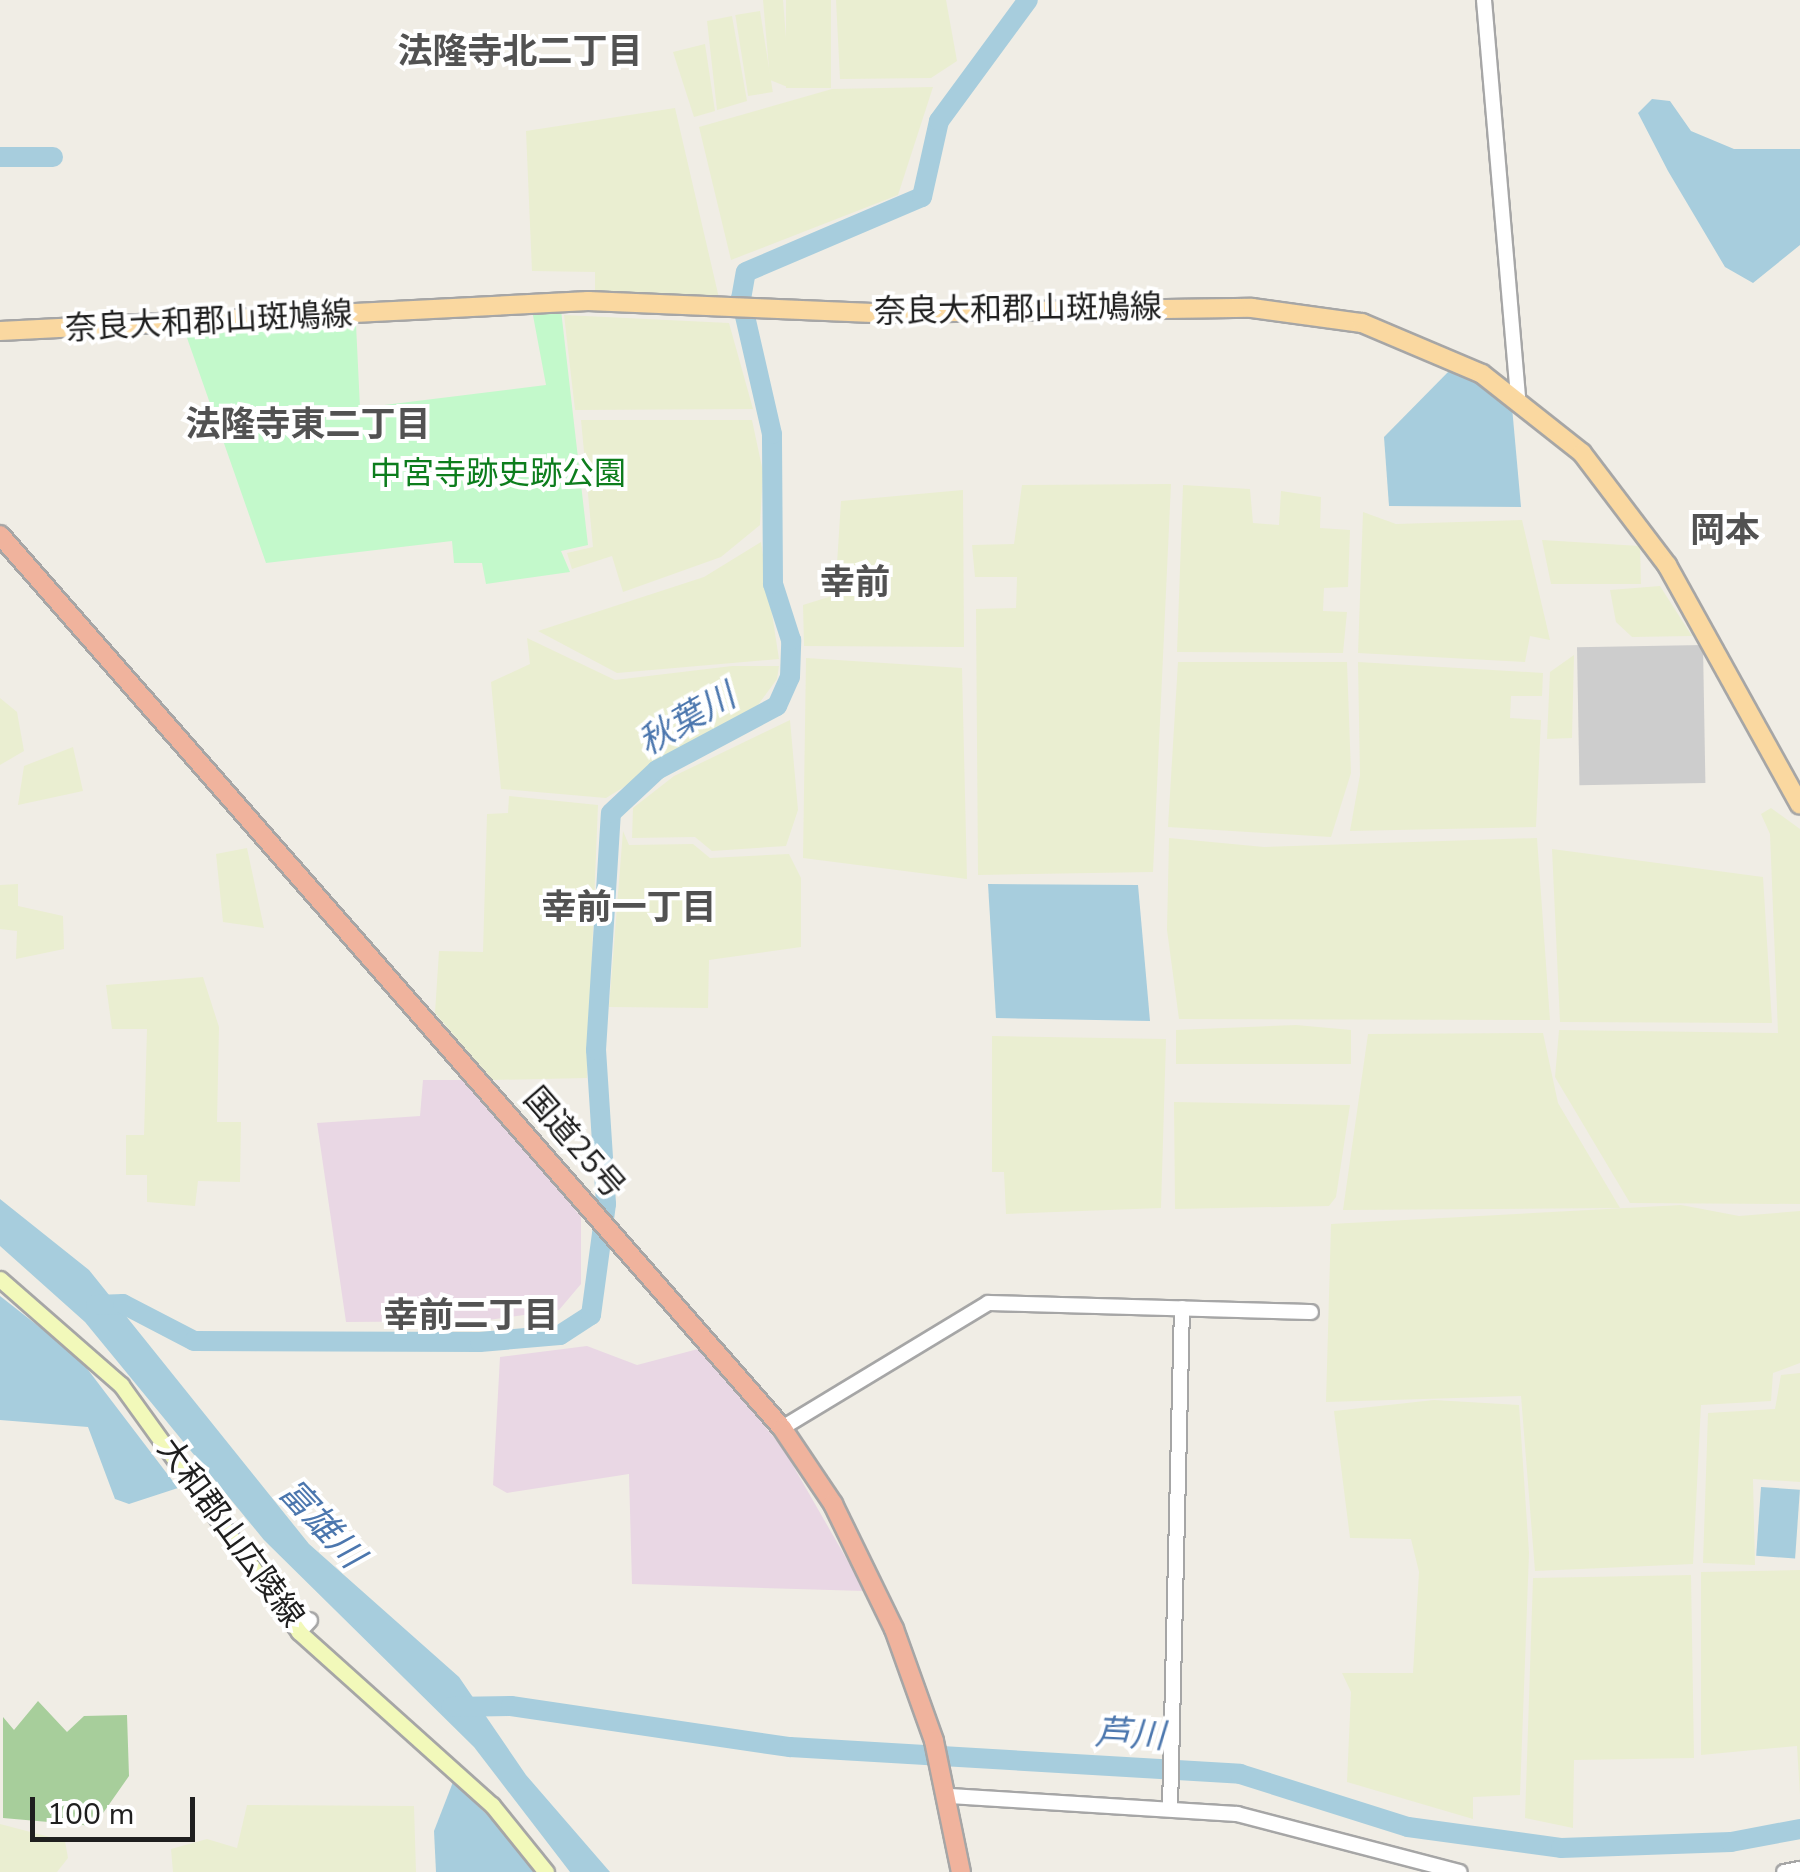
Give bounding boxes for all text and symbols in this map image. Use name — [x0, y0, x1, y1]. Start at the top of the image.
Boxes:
district label: 法隆寺北二丁目 — [398, 31, 642, 73]
street label: 奈良大和郡山斑鳩線 — [874, 288, 1162, 332]
street label: 奈良大和郡山斑鳩線 — [64, 295, 354, 349]
district label: 法隆寺東二丁目 — [186, 404, 430, 446]
park label: 中宮寺跡史跡公園 — [370, 455, 626, 493]
district label: 岡本 — [1690, 510, 1760, 552]
district label: 幸前 — [820, 562, 890, 604]
water label: 秋葉川 — [631, 676, 743, 764]
district label: 幸前一丁目 — [542, 887, 716, 929]
street label: 国道25号 — [515, 1080, 633, 1206]
district label: 幸前二丁目 — [384, 1295, 558, 1337]
street label: 大和郡山広陵線 — [149, 1431, 311, 1635]
water label: 富雄川 — [270, 1471, 372, 1577]
water label: 芦川 — [1094, 1712, 1166, 1758]
scale bar — [35, 1777, 200, 1839]
text: 100 m — [47, 1794, 134, 1835]

